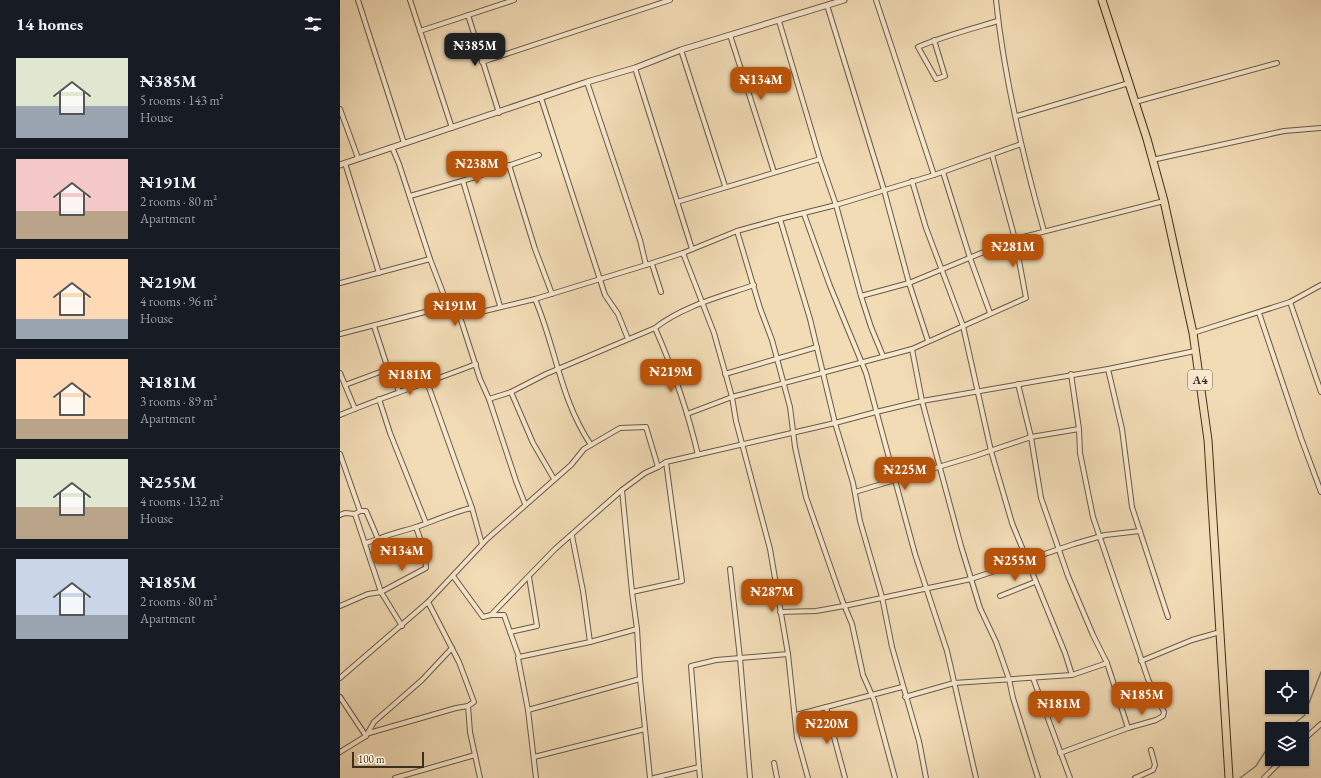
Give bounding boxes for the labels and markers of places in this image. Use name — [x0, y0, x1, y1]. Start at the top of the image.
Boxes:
pin: ₦385M — [447, 33, 503, 67]
pin: ₦134M — [733, 67, 789, 101]
pin: ₦238M — [449, 151, 505, 185]
pin: ₦281M — [985, 234, 1041, 268]
pin: ₦191M — [427, 293, 483, 327]
pin: ₦219M — [643, 359, 699, 393]
pin: ₦181M — [382, 362, 438, 396]
pin: ₦225M — [877, 457, 933, 491]
pin: ₦134M — [374, 538, 430, 572]
pin: ₦255M — [987, 548, 1043, 582]
pin: ₦287M — [744, 579, 800, 613]
pin: ₦185M — [1114, 682, 1170, 716]
pin: ₦181M — [1031, 691, 1087, 725]
pin: ₦220M — [799, 711, 855, 745]

